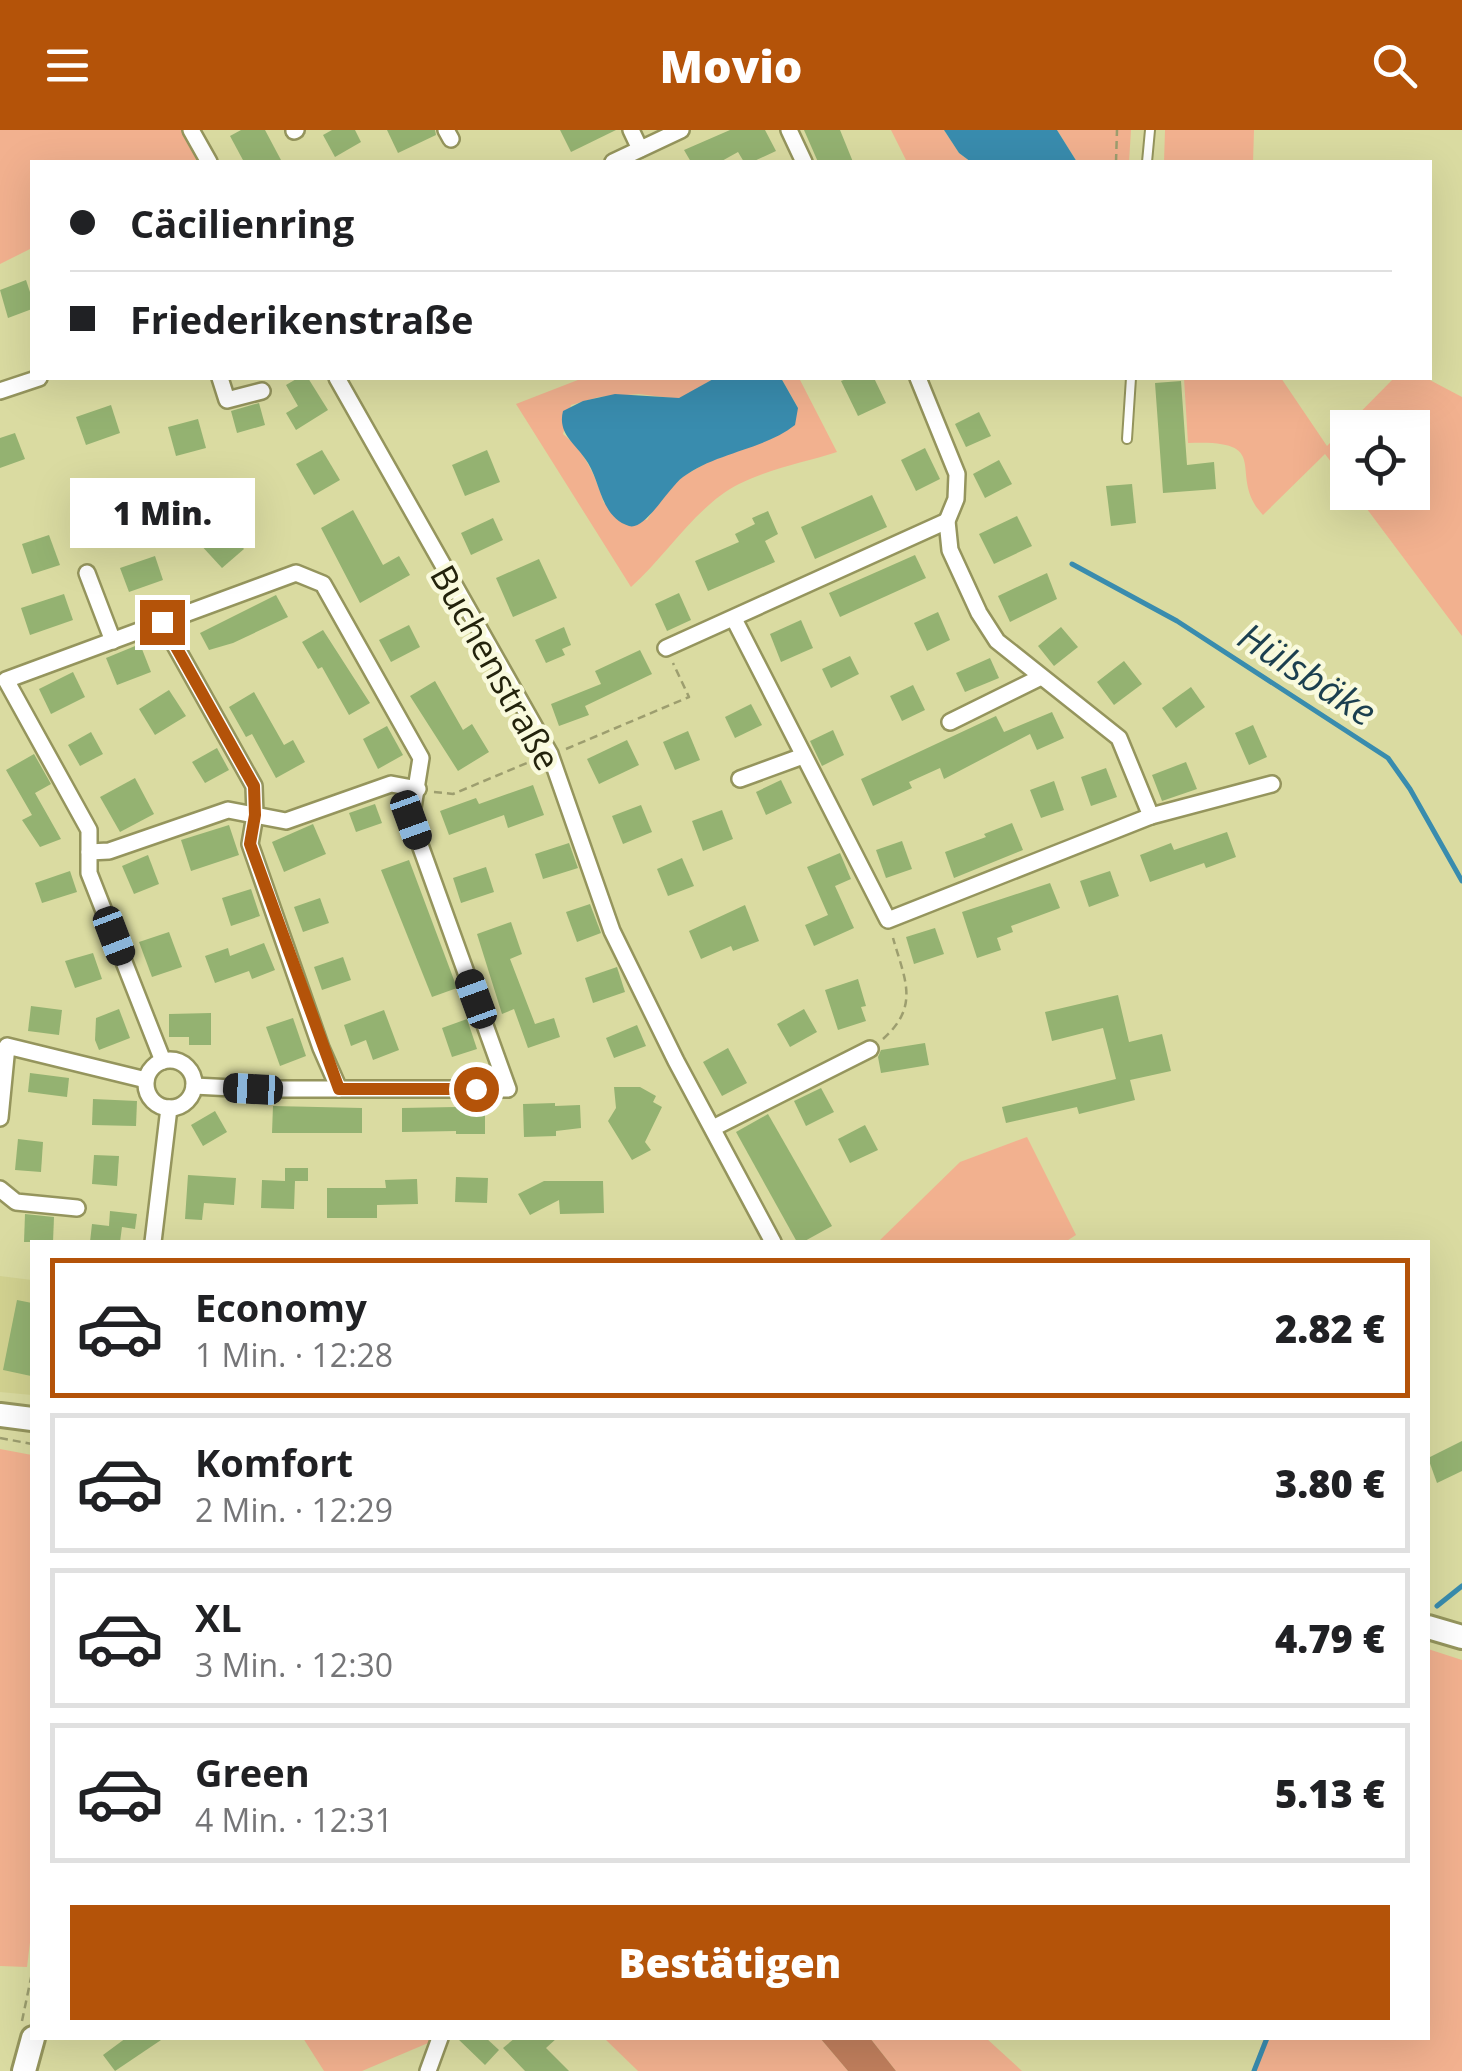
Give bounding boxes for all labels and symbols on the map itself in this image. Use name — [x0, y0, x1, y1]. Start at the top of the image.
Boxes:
callout: 1 Min. — [70, 477, 254, 547]
street label: Buchenstraße — [420, 556, 572, 778]
route end — [140, 600, 185, 645]
water label: Hülsbäke — [1229, 609, 1387, 737]
car — [387, 787, 435, 853]
car — [89, 903, 139, 969]
car — [452, 966, 500, 1032]
route start — [454, 1067, 499, 1112]
car — [222, 1072, 284, 1106]

